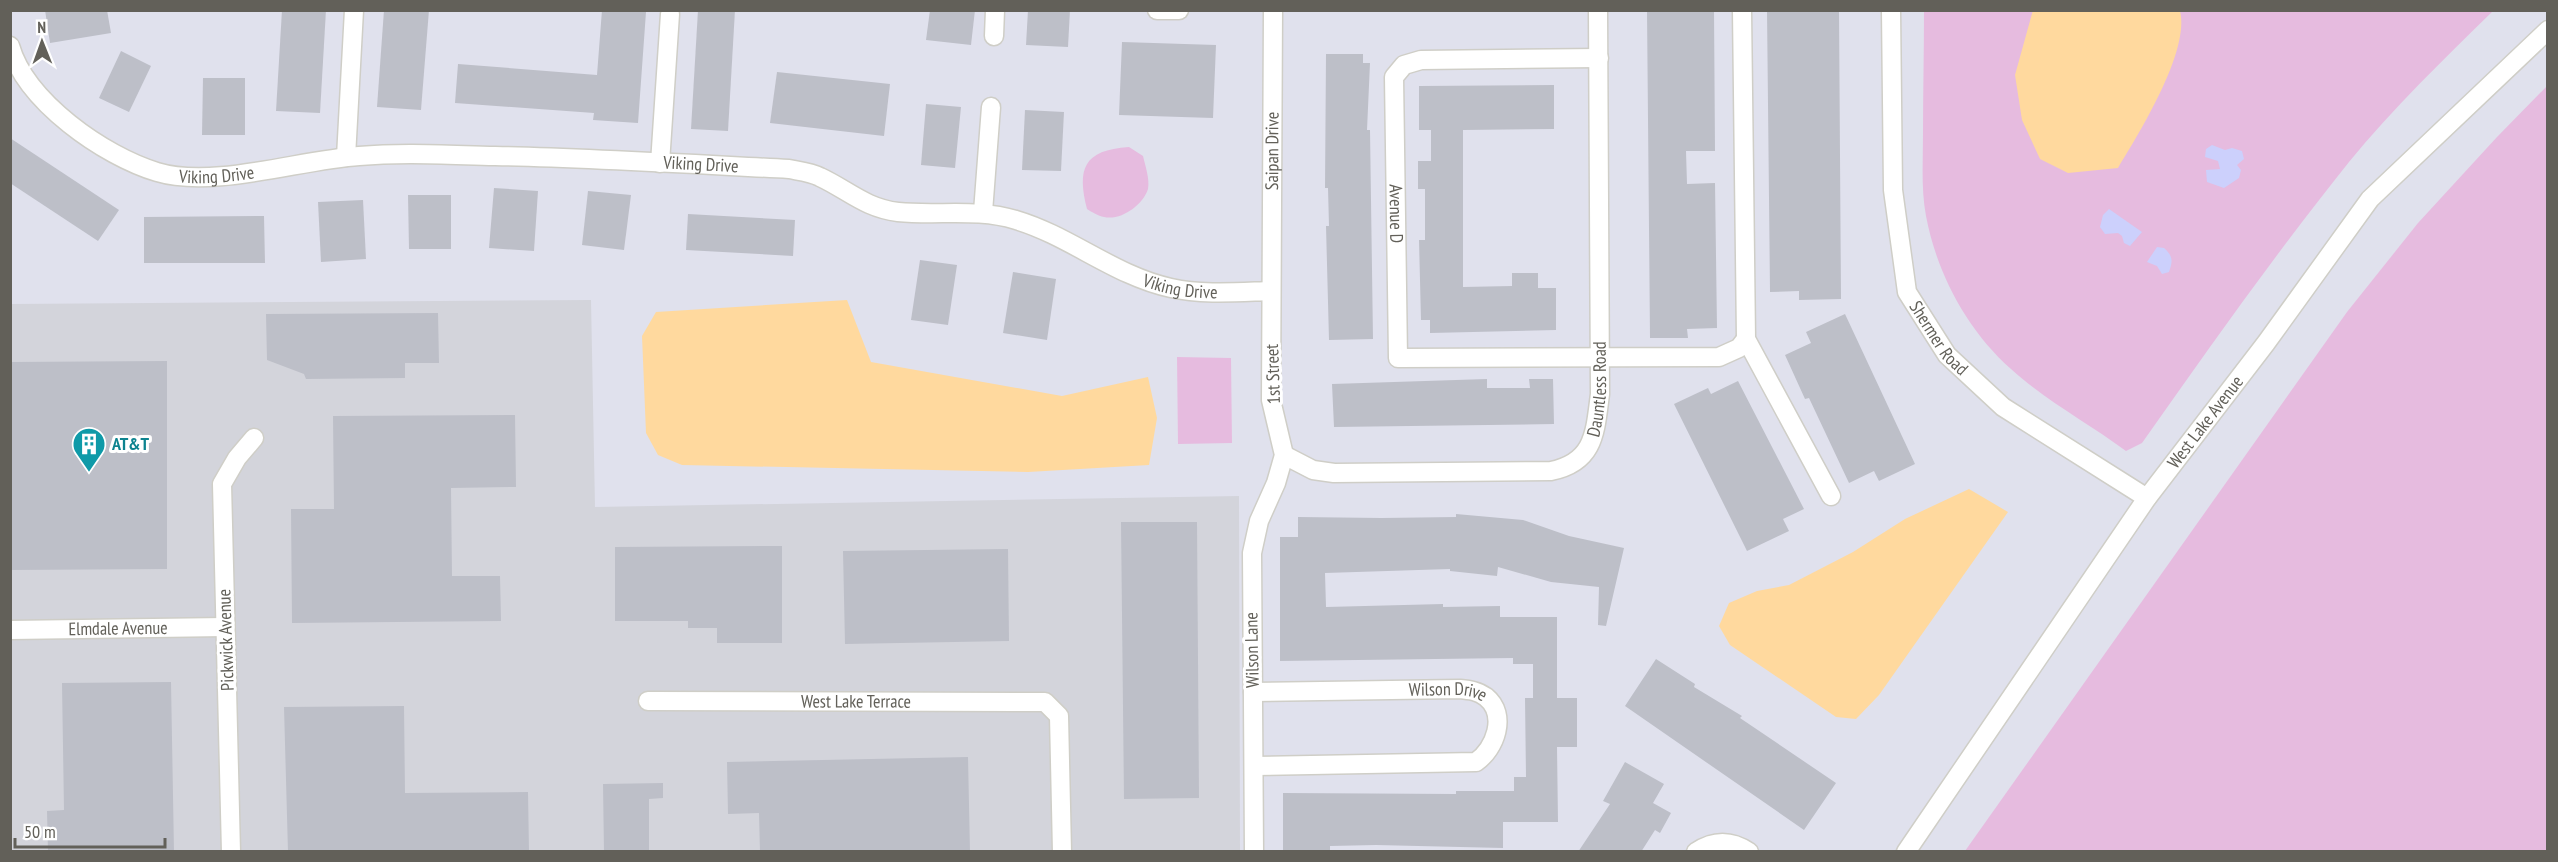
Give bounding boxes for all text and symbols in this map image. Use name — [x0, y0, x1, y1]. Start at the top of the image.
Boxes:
north arrow — [12, 12, 72, 72]
text: N — [37, 17, 46, 37]
street label: Saipan Drive — [1260, 112, 1283, 190]
street label: Viking Drive — [662, 150, 739, 177]
street label: Viking Drive — [177, 160, 256, 188]
street label: Avenue D — [1385, 184, 1408, 243]
street label: Viking Drive — [1139, 268, 1218, 304]
street label: Shermer Road — [1905, 296, 1973, 380]
street label: Dauntless Road — [1581, 341, 1611, 439]
street label: 1st Street — [1260, 343, 1285, 405]
street label: West Lake Avenue — [2162, 371, 2248, 473]
building icon: AT&T — [71, 426, 107, 473]
place label: AT&T — [111, 432, 149, 455]
street label: Pickwick Avenue — [212, 589, 239, 691]
street label: Wilson Lane — [1239, 612, 1264, 688]
street label: Elmdale Avenue — [68, 616, 168, 640]
street label: Wilson Drive — [1409, 677, 1492, 706]
street label: West Lake Terrace — [801, 689, 911, 713]
scale bar — [15, 811, 165, 849]
text: 50 m — [24, 820, 56, 843]

